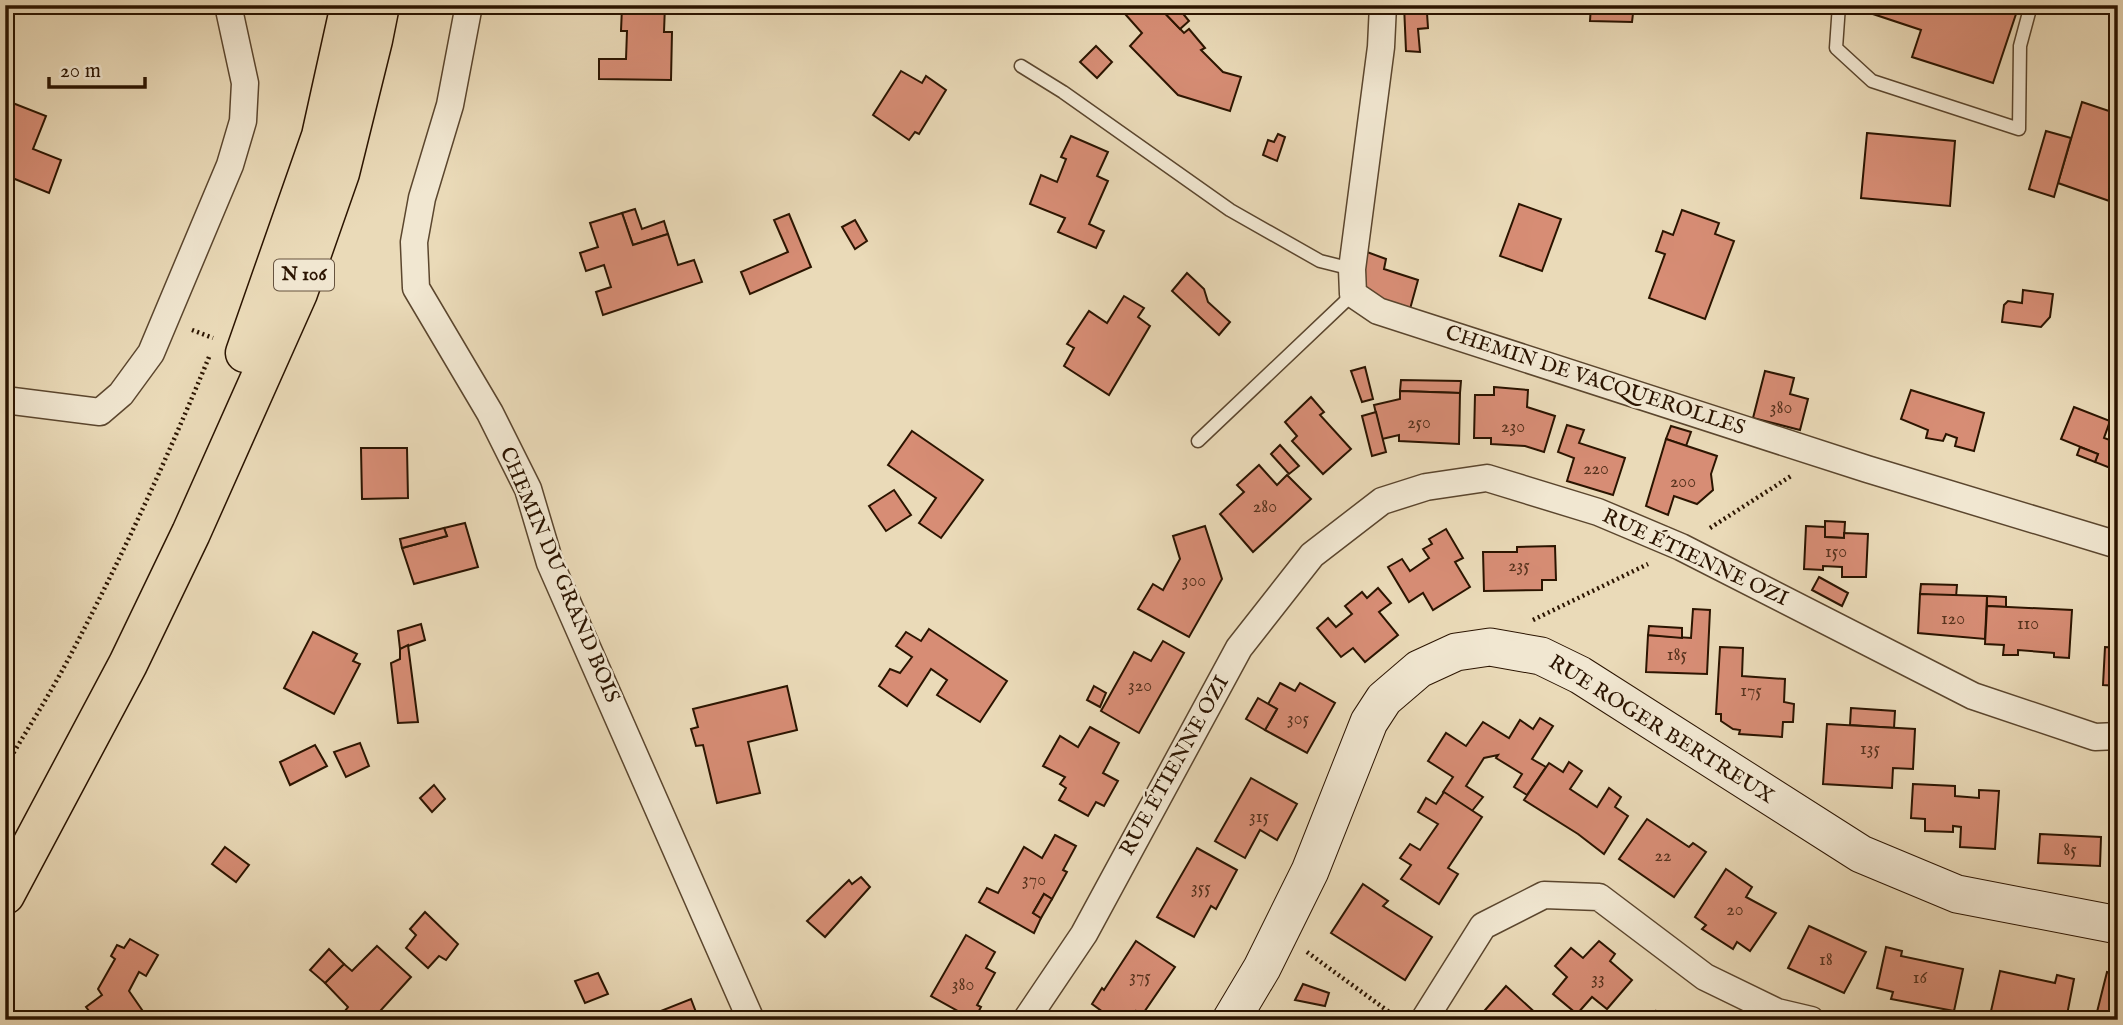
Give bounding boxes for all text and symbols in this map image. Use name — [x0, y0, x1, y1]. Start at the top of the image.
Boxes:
scale bar — [49, 46, 145, 90]
text: 20 m — [60, 58, 101, 85]
road number: N 106 — [274, 260, 334, 290]
street label: CHEMIN DE VACQUEROLLES — [1442, 320, 1748, 442]
house number: 380 — [1770, 397, 1792, 420]
house number: 250 — [1407, 412, 1431, 435]
house number: 230 — [1501, 416, 1525, 439]
street label: CHEMIN DU GRAND BOIS — [493, 443, 625, 707]
house number: 220 — [1583, 458, 1609, 481]
house number: 200 — [1670, 471, 1696, 494]
house number: 280 — [1253, 496, 1277, 519]
street label: RUE ÉTIENNE OZI — [1598, 502, 1793, 613]
house number: 150 — [1825, 541, 1847, 564]
house number: 235 — [1508, 555, 1530, 578]
house number: 300 — [1182, 570, 1206, 593]
house number: 120 — [1941, 608, 1965, 631]
house number: 110 — [2017, 613, 2039, 636]
house number: 185 — [1667, 644, 1688, 667]
street label: RUE ROGER BERTREUX — [1543, 649, 1779, 811]
street label: RUE ÉTIENNE OZI — [1113, 671, 1236, 861]
house number: 320 — [1128, 675, 1152, 698]
house number: 175 — [1740, 680, 1762, 703]
house number: 305 — [1287, 708, 1310, 731]
house number: 135 — [1860, 738, 1880, 761]
house number: 315 — [1249, 806, 1269, 829]
house number: 85 — [2063, 839, 2077, 862]
house number: 22 — [1655, 845, 1671, 868]
house number: 370 — [1022, 869, 1046, 892]
house number: 355 — [1191, 877, 1211, 900]
house number: 20 — [1726, 899, 1744, 922]
house number: 18 — [1819, 949, 1833, 972]
house number: 375 — [1129, 966, 1151, 989]
house number: 16 — [1913, 967, 1928, 990]
house number: 33 — [1591, 968, 1605, 991]
house number: 380 — [952, 974, 974, 997]

